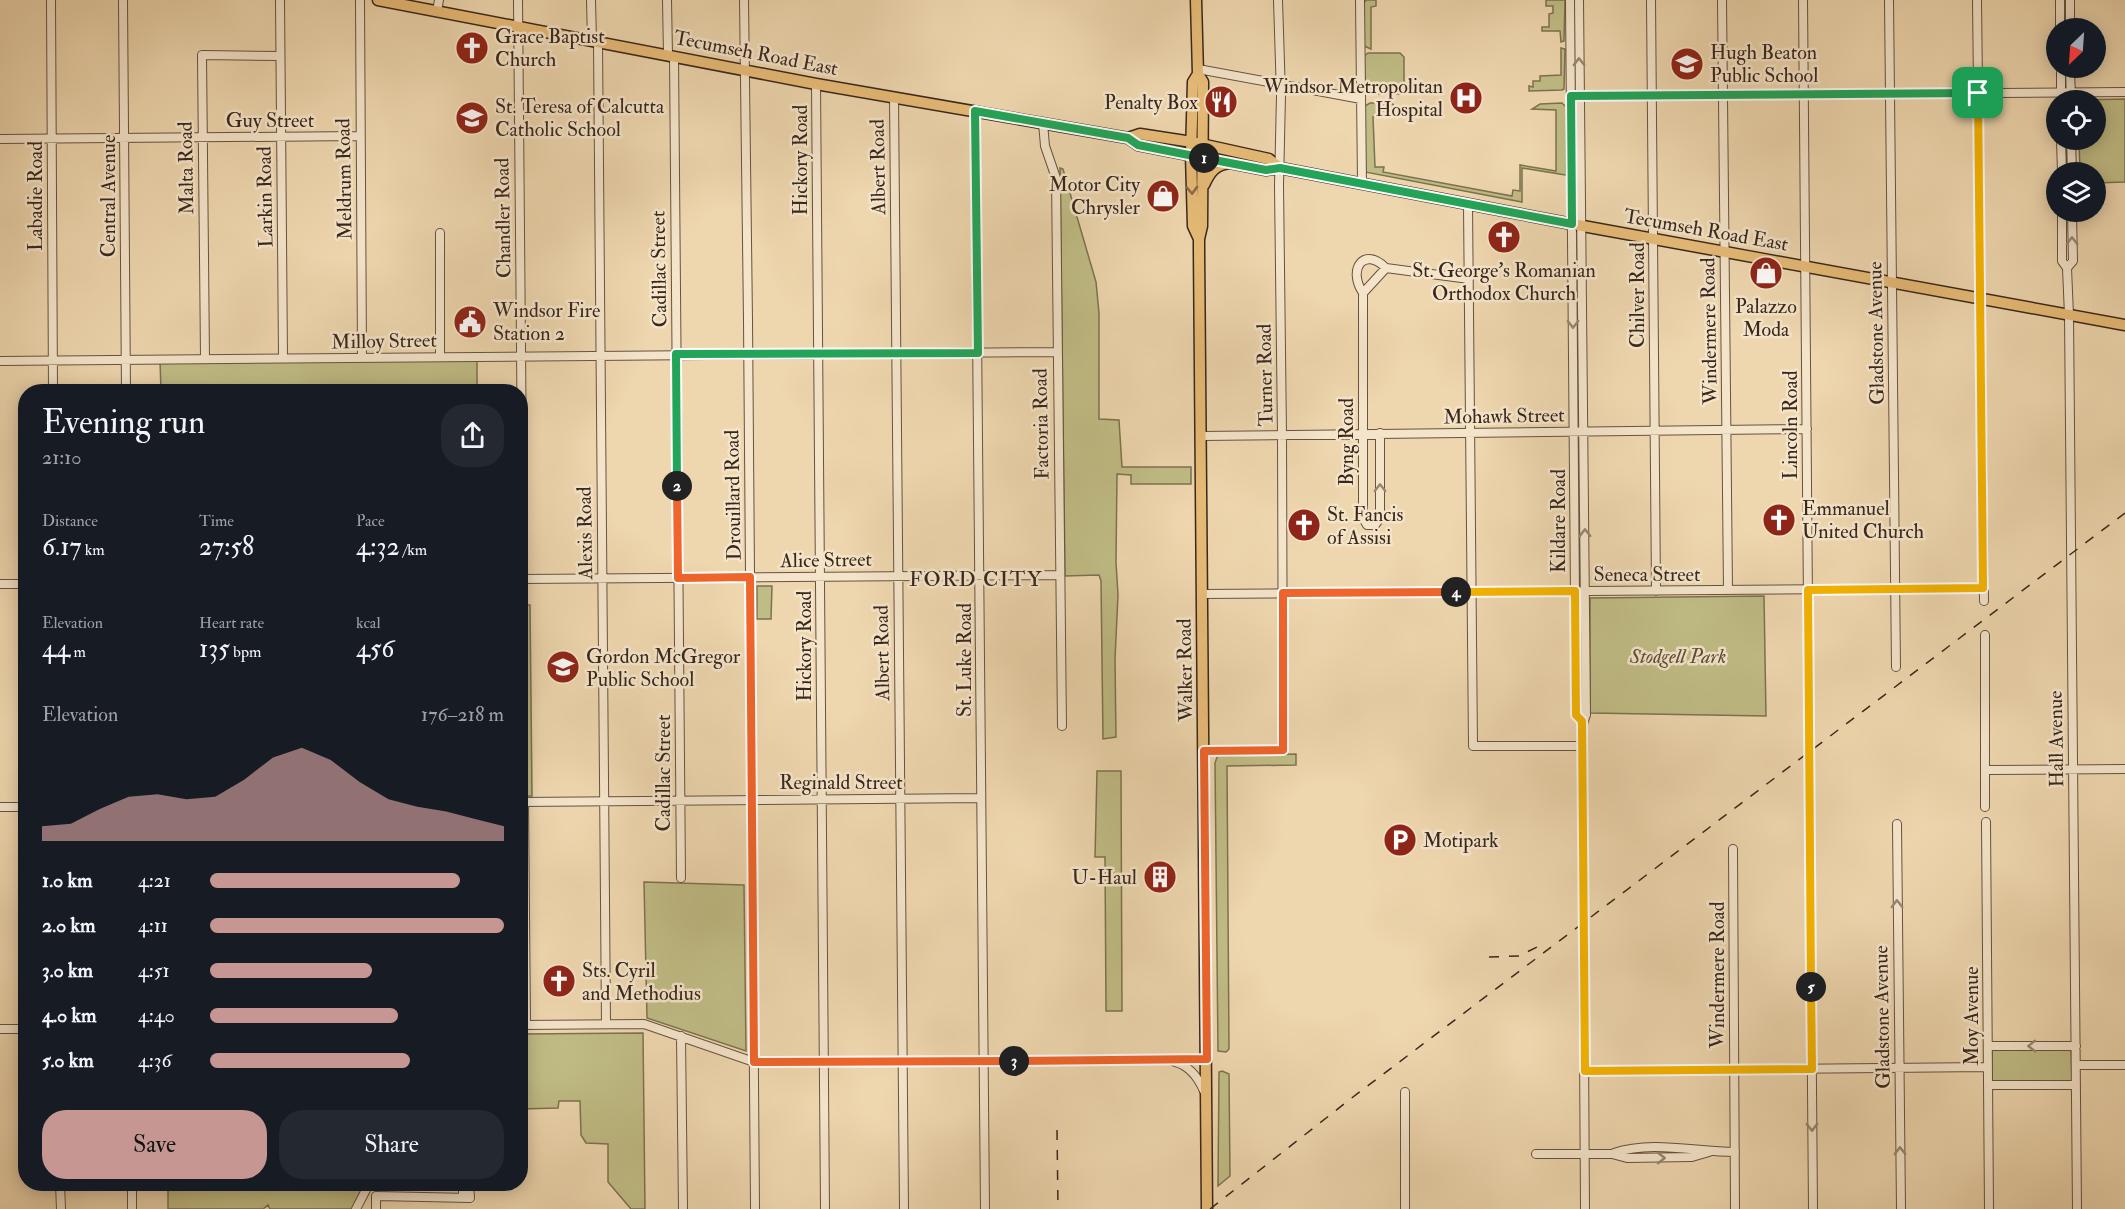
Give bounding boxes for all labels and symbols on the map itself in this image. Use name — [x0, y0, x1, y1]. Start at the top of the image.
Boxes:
north arrow — [2046, 18, 2106, 78]
place label: Grace Baptist Church — [495, 24, 605, 72]
street label: Tecumseh Road East — [672, 25, 841, 81]
church icon: Grace Baptist Church — [454, 30, 490, 66]
place label: Hugh Beaton Public School — [1710, 40, 1818, 88]
school or university icon: Hugh Beaton Public School — [1669, 46, 1705, 82]
one-way arrow — [1573, 57, 1586, 66]
pin — [1952, 67, 2003, 118]
place label: Windsor Metropolitan Hospital — [1262, 74, 1443, 123]
hospital icon: Windsor Metropolitan Hospital — [1448, 80, 1484, 116]
restaurant icon: Penalty Box — [1203, 84, 1239, 120]
place label: Penalty Box — [1104, 90, 1198, 115]
place label: St. Teresa of Calcutta Catholic School — [495, 94, 665, 142]
school or university icon: St. Teresa of Calcutta Catholic School — [454, 100, 490, 136]
street label: Hickory Road — [788, 104, 813, 215]
street label: Guy Street — [226, 108, 315, 133]
street label: Meldrum Road — [330, 118, 358, 240]
street label: Albert Road — [865, 119, 891, 216]
street label: Malta Road — [173, 121, 199, 215]
street label: Central Avenue — [96, 135, 121, 257]
street label: Labadie Road — [23, 141, 48, 251]
pin: 1 — [1189, 143, 1219, 173]
street label: Larkin Road — [252, 146, 278, 248]
street label: Chandler Road — [489, 157, 517, 278]
place label: Motor City Chrysler — [1049, 172, 1141, 220]
shop icon: Motor City Chrysler — [1145, 178, 1181, 214]
one-way arrow — [1186, 186, 1199, 195]
street label: Tecumseh Road East — [1622, 203, 1791, 257]
street label: Cadillac Street — [645, 210, 673, 328]
church icon: St. George's Romanian Orthodox Church — [1486, 219, 1522, 255]
one-way arrow — [2066, 236, 2078, 245]
street label: Chilver Road — [1625, 242, 1650, 348]
shop icon: Palazzo Moda — [1748, 255, 1784, 291]
street label: Windermere Road — [1695, 257, 1723, 406]
place label: St. George's Romanian Orthodox Church — [1412, 258, 1596, 306]
street label: Gladstone Avenue — [1862, 261, 1890, 405]
place label: Palazzo Moda — [1735, 294, 1797, 342]
place label: Windsor Fire Station 2 — [492, 298, 600, 346]
public building icon: Windsor Fire Station 2 — [452, 304, 488, 340]
one-way arrow — [1567, 320, 1579, 329]
street label: Turner Road — [1252, 323, 1278, 427]
street label: Milloy Street — [331, 328, 438, 354]
street label: Factoria Road — [1028, 368, 1054, 480]
street label: Lincoln Road — [1778, 370, 1803, 480]
street label: Byng Road — [1334, 398, 1359, 486]
street label: Mohawk Street — [1443, 402, 1565, 430]
street label: Drouillard Road — [719, 429, 747, 561]
street label: Kildare Road — [1546, 469, 1571, 573]
pin: 2 — [662, 471, 692, 501]
one-way arrow — [1374, 484, 1386, 493]
street label: Alexis Road — [572, 486, 598, 581]
place label: Emmanuel United Church — [1802, 496, 1924, 544]
place label: St. Fancis of Assisi — [1327, 502, 1404, 550]
church icon: Emmanuel United Church — [1761, 502, 1797, 538]
church icon: St. Fancis of Assisi — [1286, 507, 1322, 543]
one-way arrow — [1579, 528, 1591, 537]
street label: Alice Street — [779, 547, 873, 573]
street label: Seneca Street — [1594, 562, 1701, 587]
district label: FORD CITY — [909, 566, 1043, 593]
pin: 4 — [1441, 577, 1471, 607]
street label: Hickory Road — [792, 590, 817, 701]
street label: St. Luke Road — [952, 603, 977, 717]
street label: Albert Road — [869, 605, 895, 702]
street label: Walker Road — [1172, 618, 1198, 723]
place label: Gordon McGregor Public School — [586, 644, 741, 692]
park label: Stodgell Park — [1629, 644, 1726, 669]
school or university icon: Gordon McGregor Public School — [545, 649, 581, 685]
street label: Hall Avenue — [2043, 690, 2069, 788]
street label: Cadillac Street — [651, 714, 676, 831]
street label: Reginald Street — [779, 770, 903, 795]
parking icon: Motipark — [1382, 822, 1418, 858]
place label: Motipark — [1423, 828, 1499, 854]
building icon: U-Haul — [1142, 859, 1178, 895]
place label: U-Haul — [1072, 865, 1137, 890]
one-way arrow — [1891, 900, 1903, 909]
street label: Windermere Road — [1705, 901, 1730, 1050]
street label: Gladstone Avenue — [1868, 945, 1896, 1089]
place label: Sts. Cyril and Methodius — [582, 958, 701, 1006]
church icon: Sts. Cyril and Methodius — [541, 963, 577, 999]
street label: Moy Avenue — [1959, 966, 1984, 1066]
pin: 5 — [1796, 972, 1826, 1002]
one-way arrow — [2027, 1040, 2036, 1052]
pin: 3 — [999, 1046, 1029, 1076]
one-way arrow — [1806, 1123, 1819, 1132]
one-way arrow — [1894, 1146, 1906, 1155]
one-way arrow — [1656, 1152, 1665, 1164]

